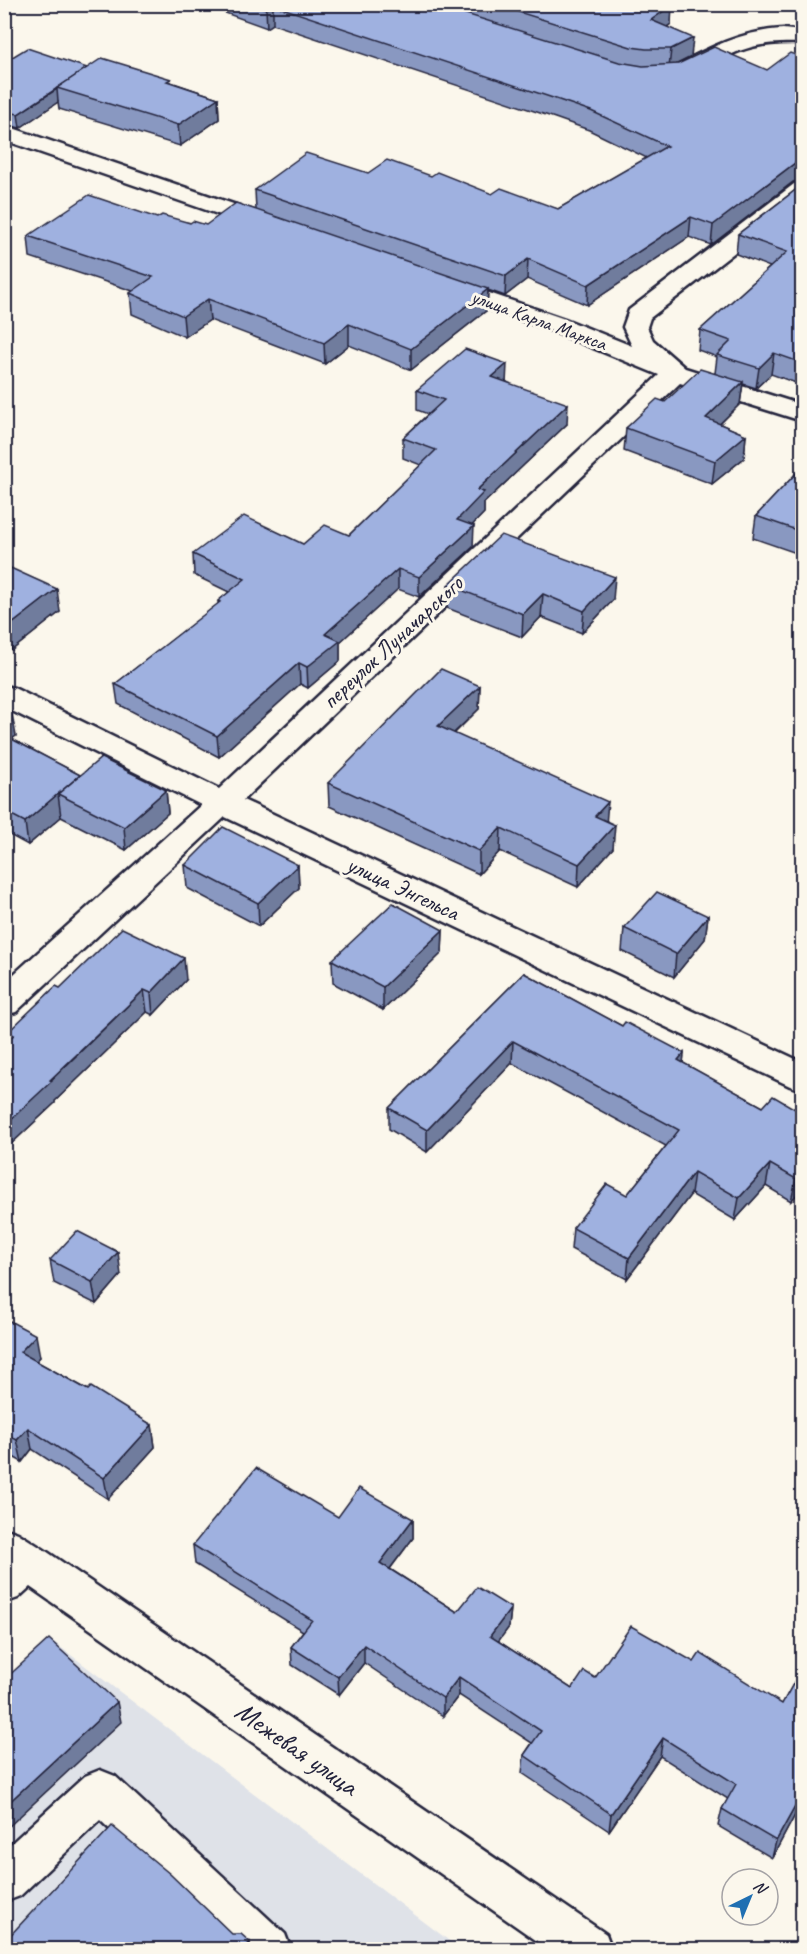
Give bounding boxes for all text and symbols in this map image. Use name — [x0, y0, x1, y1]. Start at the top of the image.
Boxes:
street label: улица Карла Маркса — [467, 284, 611, 356]
street label: переулок Луначарского — [315, 568, 470, 715]
street label: улица Энгельса — [340, 848, 465, 928]
street label: Межевая улица — [229, 1693, 367, 1804]
north arrow — [720, 1867, 780, 1927]
text: N — [749, 1876, 772, 1900]

